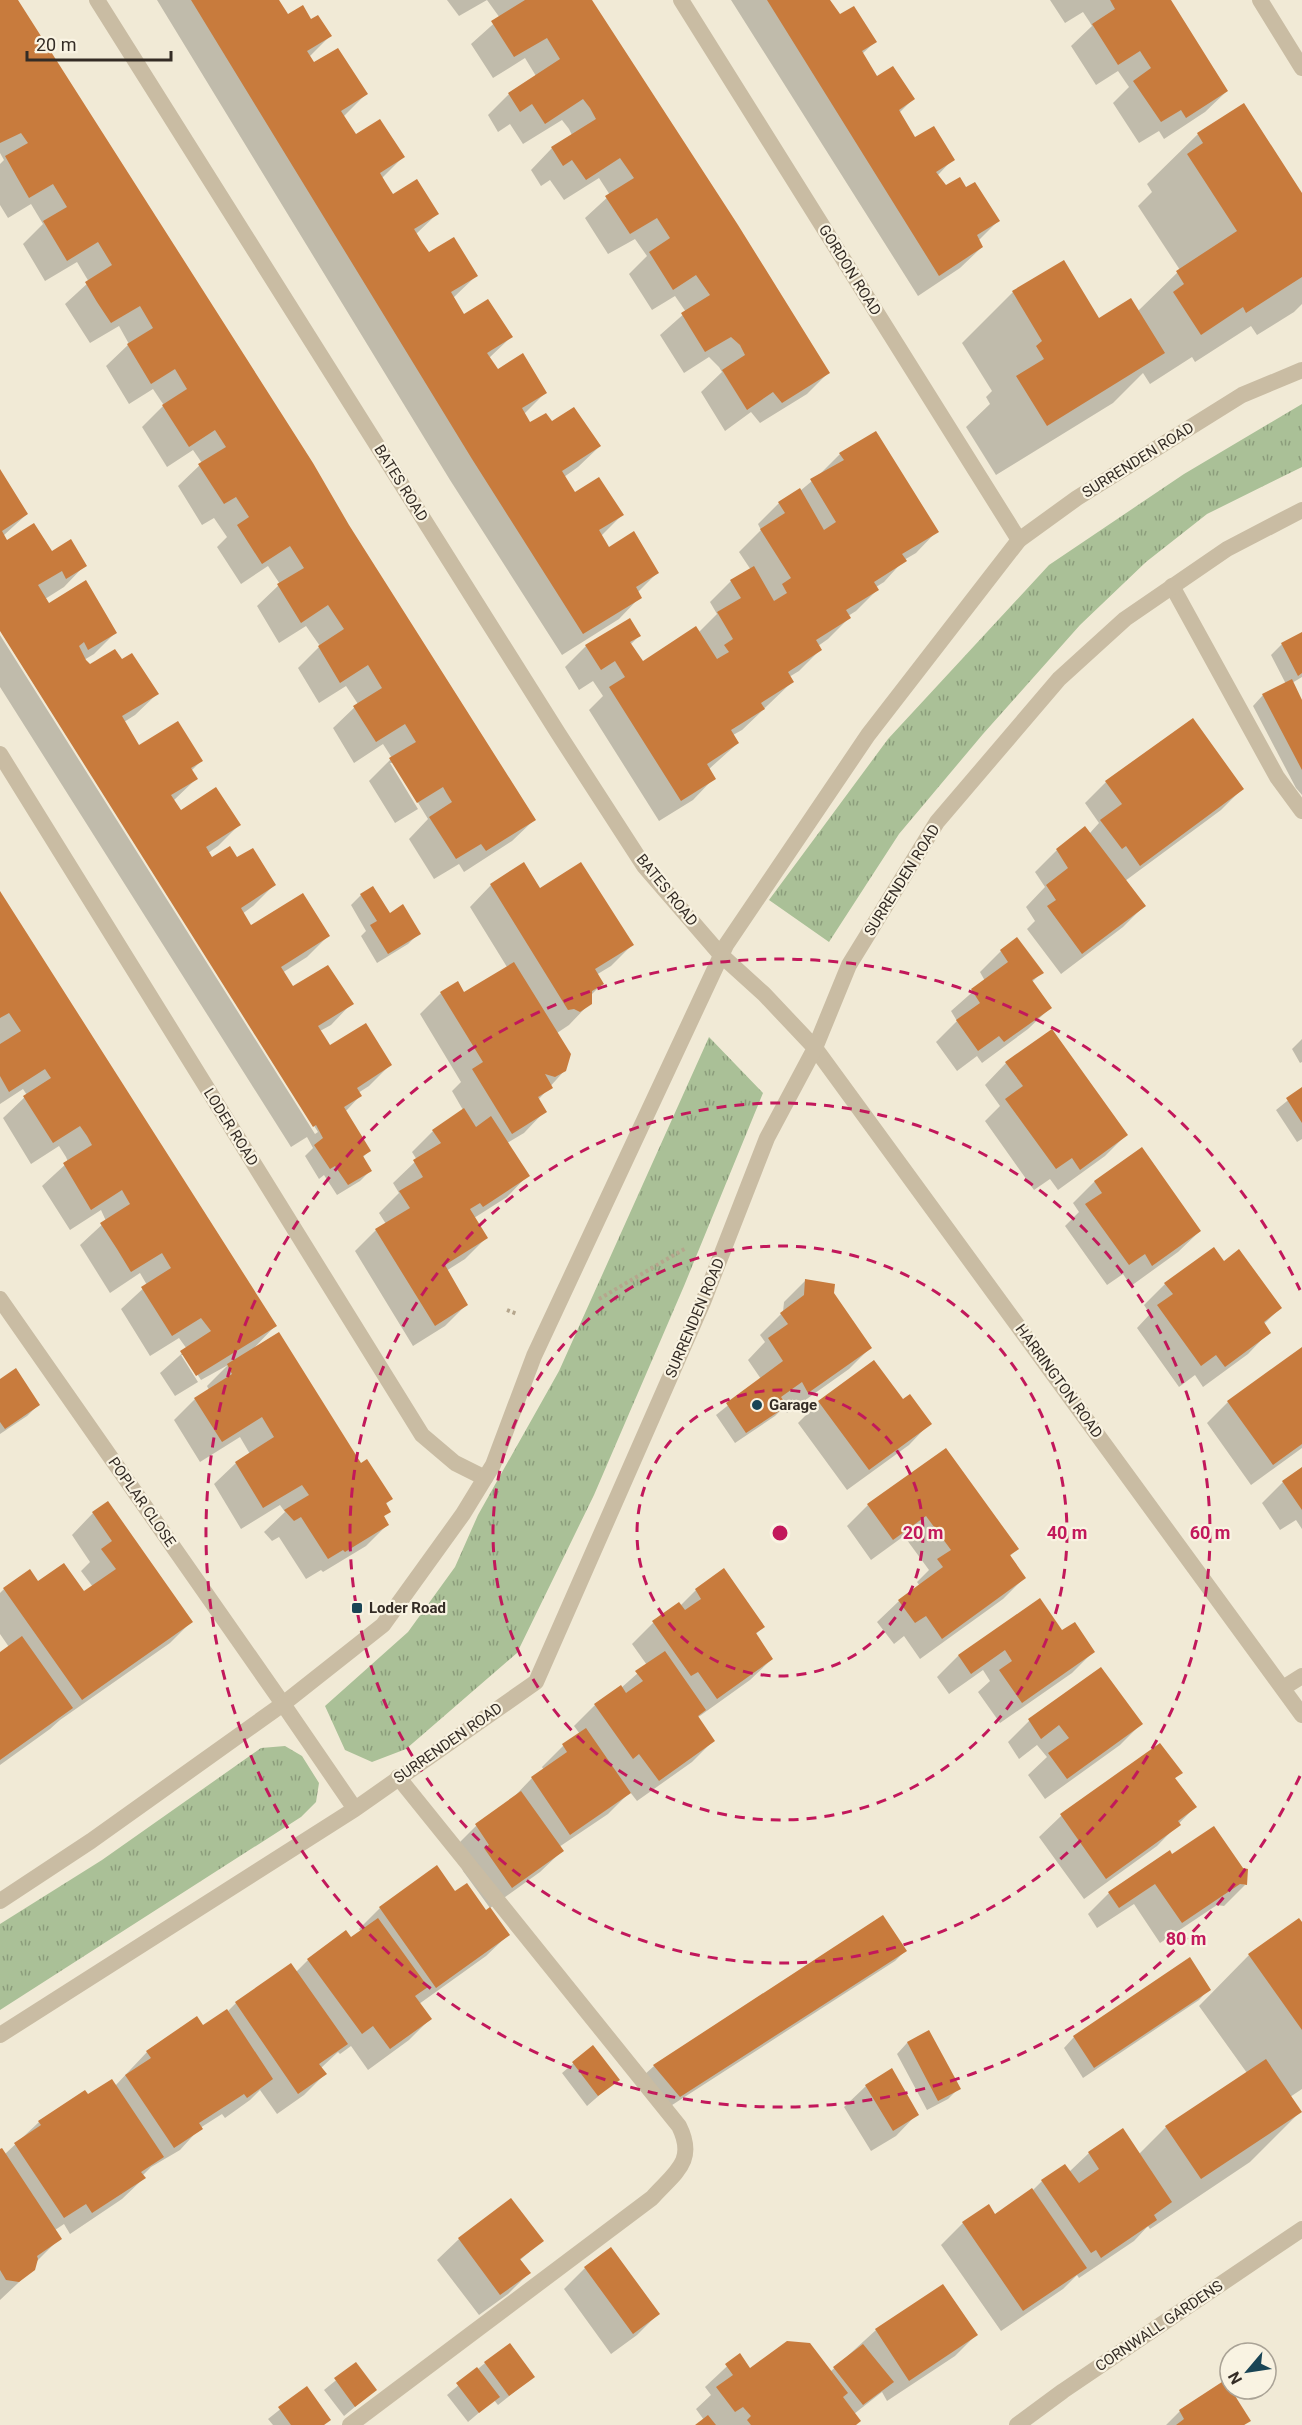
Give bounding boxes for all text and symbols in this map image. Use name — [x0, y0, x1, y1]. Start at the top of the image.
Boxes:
scale bar — [27, 24, 171, 62]
text: 20 m — [36, 34, 76, 55]
street label: GORDON ROAD — [815, 221, 885, 319]
street label: SURRENDEN ROAD — [1079, 418, 1197, 502]
street label: BATES ROAD — [370, 441, 432, 525]
street label: SURRENDEN ROAD — [860, 821, 944, 939]
street label: BATES ROAD — [633, 850, 701, 930]
street label: LODER ROAD — [200, 1085, 262, 1169]
street label: SURRENDEN ROAD — [662, 1255, 728, 1381]
street label: HARRINGTON ROAD — [1012, 1320, 1106, 1442]
place label: Garage — [769, 1396, 817, 1414]
marker: Garage — [750, 1398, 764, 1412]
street label: POPLAR CLOSE — [104, 1454, 180, 1551]
text: 20 m — [903, 1522, 943, 1543]
text: 40 m — [1047, 1522, 1087, 1543]
text: 60 m — [1190, 1522, 1230, 1543]
centre of rings — [770, 1523, 790, 1543]
place label: Loder Road — [369, 1599, 446, 1617]
marker: Loder Road — [350, 1601, 364, 1615]
street label: SURRENDEN ROAD — [390, 1699, 506, 1787]
text: 80 m — [1166, 1928, 1206, 1949]
street label: CORNWALL GARDENS — [1092, 2277, 1226, 2375]
north arrow — [1218, 2341, 1278, 2401]
text: N — [1224, 2368, 1246, 2388]

